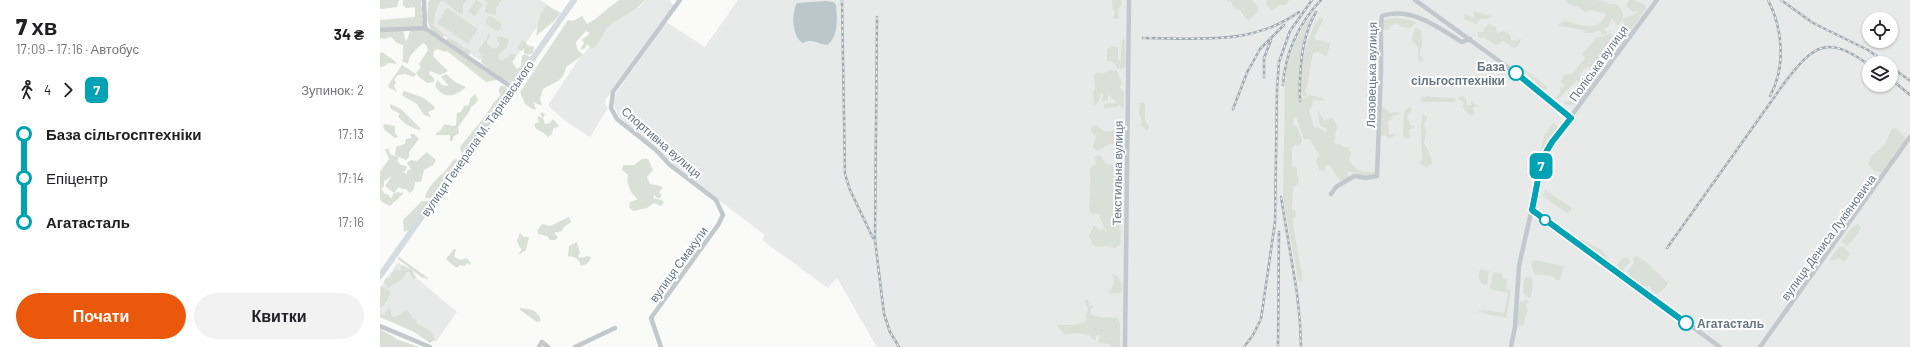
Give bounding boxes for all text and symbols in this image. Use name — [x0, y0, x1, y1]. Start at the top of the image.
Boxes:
map controls — [1862, 12, 1898, 92]
button: locate — [1862, 12, 1898, 48]
text: 7 хв — [16, 13, 57, 39]
street label: Лозовецька вулиця — [1363, 22, 1380, 128]
street label: Поліська вулиця — [1566, 22, 1631, 104]
text: 34 ₴ — [334, 25, 364, 43]
text: 17:09 – 17:16 · Автобус — [16, 41, 139, 57]
button: layers — [1862, 56, 1898, 92]
street label: вулиця Генерала М. Тарнавського — [418, 57, 537, 219]
place label: База сільгосптехніки — [1411, 59, 1505, 87]
marker: База сільгосптехніки — [1508, 65, 1524, 81]
icon: walk — [16, 79, 38, 101]
icon: forward — [57, 79, 79, 101]
text: 7 — [93, 81, 100, 98]
text: 4 — [44, 82, 51, 98]
text: Зупинок: 2 — [301, 82, 364, 98]
street label: Спортивна вулиця — [618, 103, 705, 181]
street label: Текстильна вулиця — [1109, 120, 1126, 226]
text: База сільгосптехніки — [46, 125, 201, 143]
text: 17:13 — [338, 126, 364, 142]
line badge: 7 — [1528, 153, 1554, 179]
text: 7 — [1538, 157, 1544, 174]
text: Епіцентр — [46, 169, 108, 187]
text: 17:14 — [337, 170, 364, 186]
street label: вулиця Дениса Лукіяновича — [1778, 171, 1879, 303]
text: Агатасталь — [46, 213, 130, 231]
text: 17:16 — [338, 214, 364, 230]
unlabelled marker — [1539, 214, 1551, 226]
street label: вулиця Смакули — [646, 224, 711, 305]
button: Почати — [16, 293, 186, 339]
button: Квитки — [194, 293, 364, 339]
marker: Агатасталь — [1678, 315, 1694, 331]
place label: Агатасталь — [1697, 316, 1764, 330]

